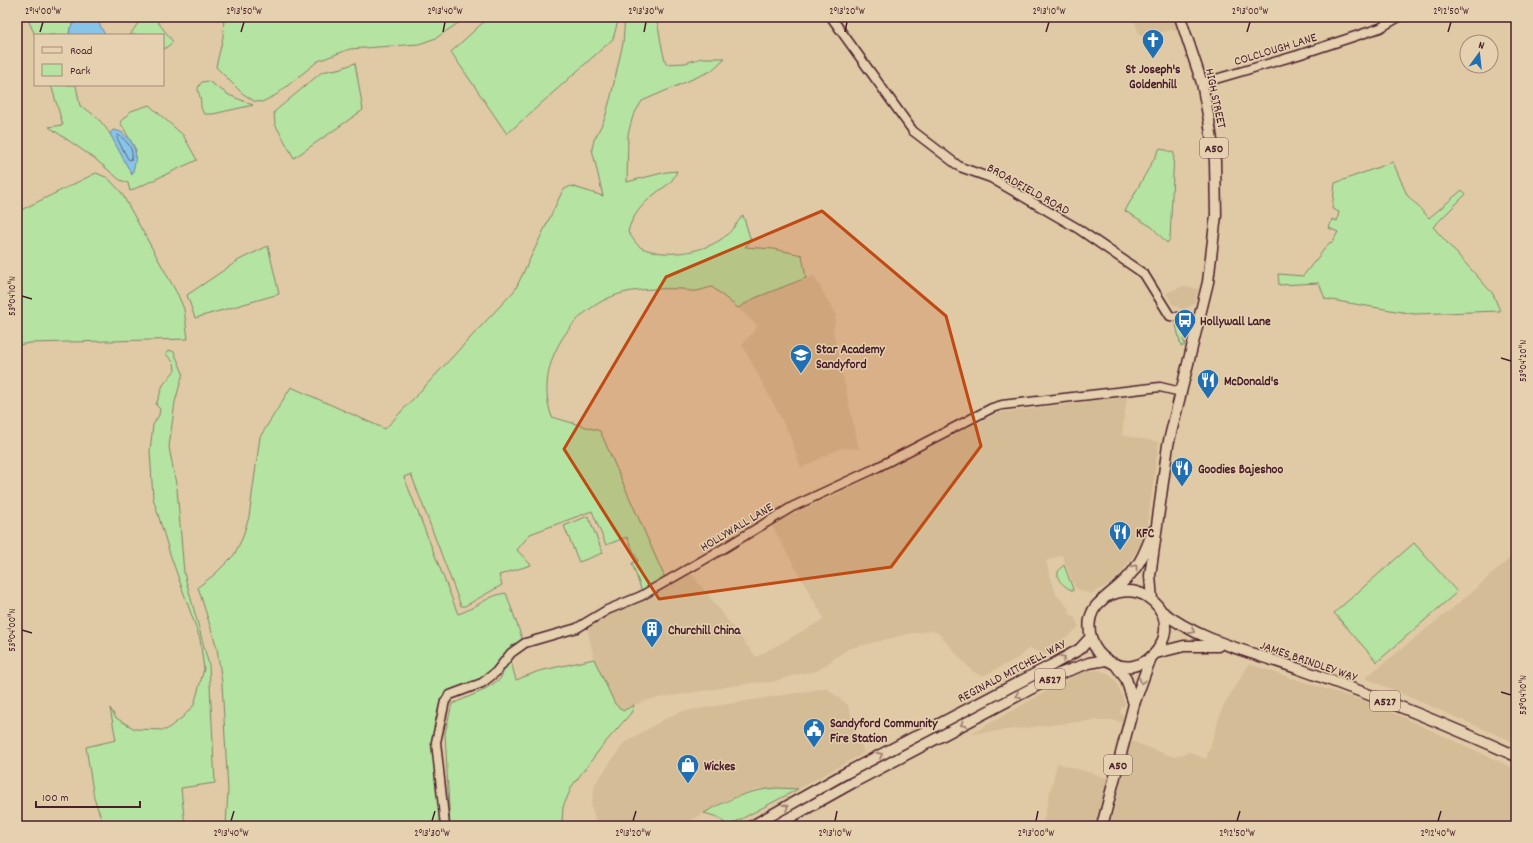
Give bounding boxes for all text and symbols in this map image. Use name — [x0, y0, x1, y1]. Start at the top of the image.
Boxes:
text: 2°14'00"W — [25, 5, 61, 19]
text: 2°13'50"W — [226, 5, 262, 19]
text: 2°13'40"W — [427, 5, 463, 19]
text: 2°13'30"W — [628, 5, 664, 19]
text: 2°13'20"W — [829, 5, 865, 19]
text: 2°13'10"W — [1032, 5, 1066, 19]
text: 2°13'00"W — [1232, 5, 1268, 19]
text: 2°12'50"W — [1433, 5, 1469, 19]
church icon: St Joseph's Goldenhill — [1140, 27, 1166, 60]
street label: COLCLOUGH LANE — [1232, 29, 1320, 72]
legend — [34, 34, 164, 86]
north arrow — [1459, 34, 1499, 74]
text: N — [1476, 38, 1486, 55]
text: Road — [70, 43, 92, 60]
place label: St Joseph's Goldenhill — [1125, 61, 1181, 95]
text: Park — [70, 63, 91, 80]
street label: HIGH STREET — [1199, 67, 1230, 130]
road number: A50 — [1200, 138, 1228, 158]
street label: BROADFIELD ROAD — [983, 160, 1073, 221]
text: 53°04'10"N — [6, 276, 20, 316]
bus stop icon: Hollywall Lane — [1172, 307, 1198, 340]
place label: Hollywall Lane — [1200, 313, 1271, 332]
text: 53°04'20"N — [1517, 340, 1531, 382]
place label: Star Academy Sandyford — [816, 341, 886, 375]
school or university icon: Star Academy Sandyford — [788, 342, 814, 375]
restaurant icon: McDonald's — [1195, 367, 1221, 400]
place label: McDonald's — [1224, 373, 1279, 392]
restaurant icon: Goodies Bajeshoo — [1169, 455, 1195, 488]
place label: Goodies Bajeshoo — [1198, 461, 1283, 480]
street label: HOLLYWALL LANE — [697, 499, 778, 558]
restaurant icon: KFC — [1107, 519, 1133, 552]
place label: KFC — [1136, 525, 1155, 544]
one-way arrow — [1130, 565, 1137, 572]
text: 53°04'00"N — [6, 608, 20, 652]
building icon: Churchill China — [639, 616, 665, 649]
place label: Churchill China — [668, 622, 741, 641]
one-way arrow — [1188, 627, 1195, 634]
street label: REGINALD MITCHELL WAY — [955, 635, 1071, 709]
street label: JAMES BRINDLEY WAY — [1257, 637, 1361, 688]
one-way arrow — [1059, 655, 1066, 662]
road number: A527 — [1035, 669, 1065, 689]
text: 53°04'10"N — [1517, 675, 1531, 715]
one-way arrow — [1138, 677, 1146, 684]
one-way arrow — [1015, 690, 1023, 698]
road number: A527 — [1370, 691, 1400, 711]
place label: Sandyford Community Fire Station — [830, 715, 938, 749]
public building icon: Sandyford Community Fire Station — [801, 716, 827, 749]
one-way arrow — [960, 719, 967, 727]
shop icon: Wickes — [675, 752, 701, 785]
one-way arrow — [876, 752, 884, 760]
road number: A50 — [1104, 755, 1132, 775]
place label: Wickes — [704, 758, 736, 777]
scale bar — [36, 783, 140, 809]
text: 100 m — [42, 790, 69, 807]
one-way arrow — [782, 804, 789, 812]
text: 2°13'40"W — [213, 827, 249, 841]
text: 2°13'30"W — [414, 827, 450, 841]
text: 2°13'20"W — [615, 827, 651, 841]
text: 2°13'10"W — [818, 827, 852, 841]
text: 2°13'00"W — [1018, 827, 1054, 841]
text: 2°12'50"W — [1219, 827, 1255, 841]
text: 2°12'40"W — [1420, 827, 1456, 841]

